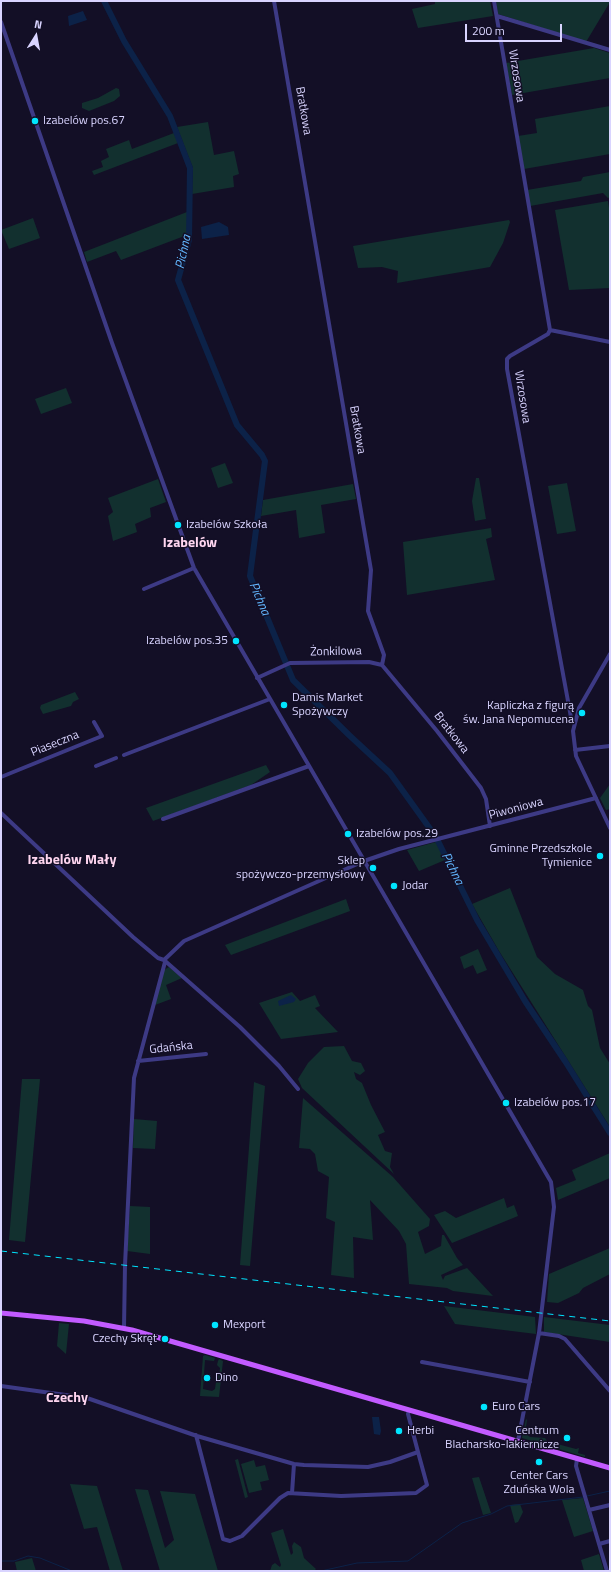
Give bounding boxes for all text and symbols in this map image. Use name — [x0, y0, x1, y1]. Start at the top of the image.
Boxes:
north arrow — [16, 16, 56, 56]
text: N — [33, 16, 44, 33]
scale bar — [467, 16, 564, 42]
text: 200 m — [472, 21, 505, 40]
street label: Wrzosowa — [505, 49, 527, 103]
street label: Bratkowa — [292, 86, 314, 136]
place label: Izabelów pos.67 — [43, 114, 125, 128]
marker: Izabelów pos.67 — [30, 116, 40, 126]
water label: Pichna — [173, 233, 195, 271]
street label: Wrzosowa — [511, 370, 533, 424]
street label: Bratkowa — [346, 405, 368, 455]
place label: Izabelów Szkoła — [186, 518, 267, 532]
marker: Izabelów Szkoła — [173, 520, 183, 530]
district label: Izabelów — [163, 536, 217, 552]
water label: Pichna — [245, 580, 273, 618]
place label: Izabelów pos.35 — [146, 634, 228, 648]
marker: Izabelów pos.35 — [231, 636, 241, 646]
street label: Żonkilowa — [310, 644, 362, 660]
place label: Damis Market Spożywczy — [292, 691, 363, 719]
place label: Kapliczka z figurą św. Jana Nepomucena — [463, 699, 574, 727]
marker: Damis Market Spożywczy — [279, 700, 289, 710]
marker: Kapliczka z figurą św. Jana Nepomucena — [577, 708, 587, 718]
street label: Bratkowa — [430, 709, 472, 757]
street label: Piaseczna — [29, 728, 81, 760]
street label: Piwoniowa — [487, 795, 545, 823]
place label: Izabelów pos.29 — [356, 827, 438, 841]
marker: Izabelów pos.29 — [343, 829, 353, 839]
place label: Gminne Przedszkole Tymienice — [489, 842, 592, 870]
water label: Pichna — [437, 850, 467, 888]
marker: Gminne Przedszkole Tymienice — [595, 851, 605, 861]
district label: Izabelów Mały — [28, 853, 116, 869]
place label: Sklep spożywczo-przemysłowy — [236, 854, 365, 882]
marker: Sklep spożywczo-przemysłowy — [368, 863, 378, 873]
place label: Jodar — [402, 879, 428, 893]
marker: Jodar — [389, 881, 399, 891]
street label: Gdańska — [149, 1039, 193, 1057]
place label: Izabelów pos.17 — [514, 1096, 596, 1110]
marker: Izabelów pos.17 — [501, 1098, 511, 1108]
place label: Mexport — [223, 1318, 265, 1332]
marker: Mexport — [210, 1320, 220, 1330]
place label: Czechy Skręt — [92, 1332, 157, 1346]
marker: Czechy Skręt — [160, 1334, 170, 1344]
place label: Dino — [215, 1371, 238, 1385]
marker: Dino — [202, 1373, 212, 1383]
district label: Czechy — [46, 1391, 88, 1407]
place label: Euro Cars — [492, 1400, 540, 1414]
marker: Euro Cars — [479, 1402, 489, 1412]
place label: Herbi — [407, 1424, 434, 1438]
place label: Centrum Blacharsko-lakiernicze — [445, 1424, 559, 1452]
marker: Herbi — [394, 1426, 404, 1436]
marker: Centrum Blacharsko-lakiernicze — [562, 1433, 572, 1443]
marker: Center Cars Zduńska Wola — [534, 1457, 544, 1467]
place label: Center Cars Zduńska Wola — [504, 1469, 574, 1497]

